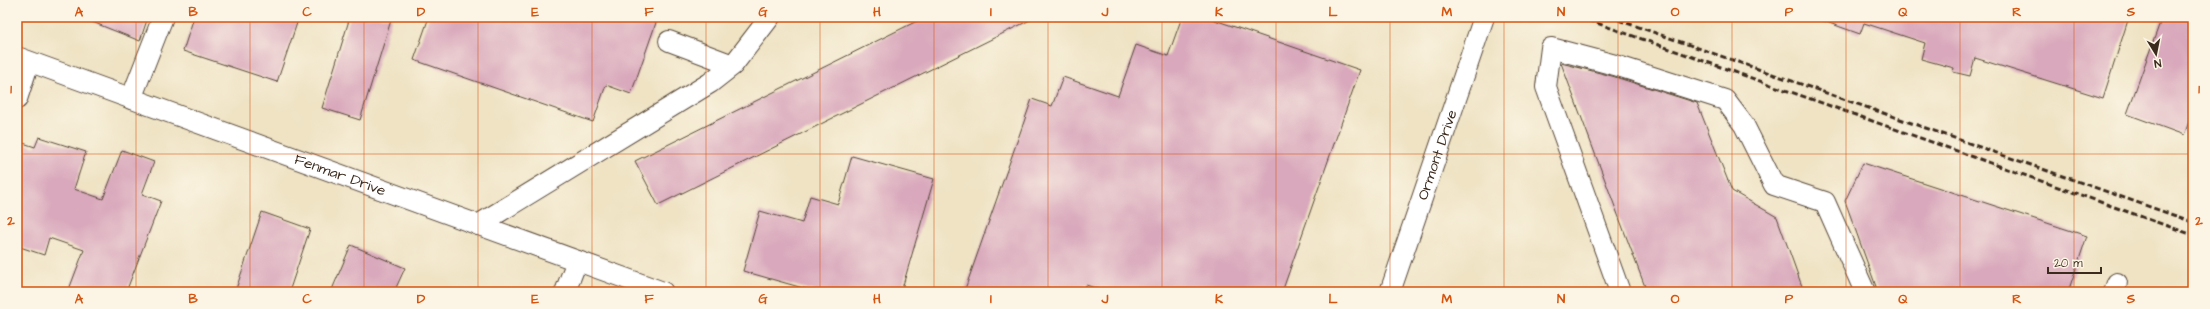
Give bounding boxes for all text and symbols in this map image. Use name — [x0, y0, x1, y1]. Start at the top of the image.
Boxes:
text: A — [75, 3, 84, 21]
text: B — [188, 3, 198, 21]
text: C — [302, 3, 312, 21]
text: D — [417, 3, 426, 21]
text: E — [531, 3, 539, 21]
text: F — [644, 3, 654, 21]
text: G — [758, 3, 768, 21]
text: H — [873, 3, 881, 21]
text: I — [990, 3, 992, 21]
text: J — [1101, 3, 1109, 21]
text: K — [1215, 3, 1223, 21]
text: L — [1328, 3, 1338, 21]
text: M — [1442, 3, 1453, 21]
text: N — [1557, 3, 1565, 21]
text: O — [1671, 3, 1680, 21]
text: P — [1785, 3, 1794, 21]
text: Q — [1898, 3, 1908, 21]
text: R — [2012, 3, 2022, 21]
text: S — [2126, 3, 2136, 21]
north arrow — [2136, 34, 2176, 74]
text: N — [2153, 55, 2162, 71]
text: 1 — [10, 80, 12, 98]
text: 1 — [2198, 80, 2200, 98]
street label: Ormont Drive — [1412, 107, 1463, 203]
street label: Fenmar Drive — [291, 149, 389, 201]
text: 2 — [6, 212, 15, 230]
text: 2 — [2194, 212, 2203, 230]
scale bar — [2048, 249, 2101, 275]
text: 20 m — [2054, 255, 2083, 272]
text: A — [75, 290, 84, 308]
text: B — [188, 290, 198, 308]
text: C — [302, 290, 312, 308]
text: D — [417, 290, 426, 308]
text: E — [531, 290, 539, 308]
text: F — [644, 290, 654, 308]
text: G — [758, 290, 768, 308]
text: H — [873, 290, 881, 308]
text: I — [990, 290, 992, 308]
text: J — [1101, 290, 1109, 308]
text: K — [1215, 290, 1223, 308]
text: L — [1328, 290, 1338, 308]
text: M — [1442, 290, 1453, 308]
text: N — [1557, 290, 1565, 308]
text: O — [1671, 290, 1680, 308]
text: P — [1785, 290, 1794, 308]
text: Q — [1898, 290, 1908, 308]
text: R — [2012, 290, 2022, 308]
text: S — [2126, 290, 2136, 308]

